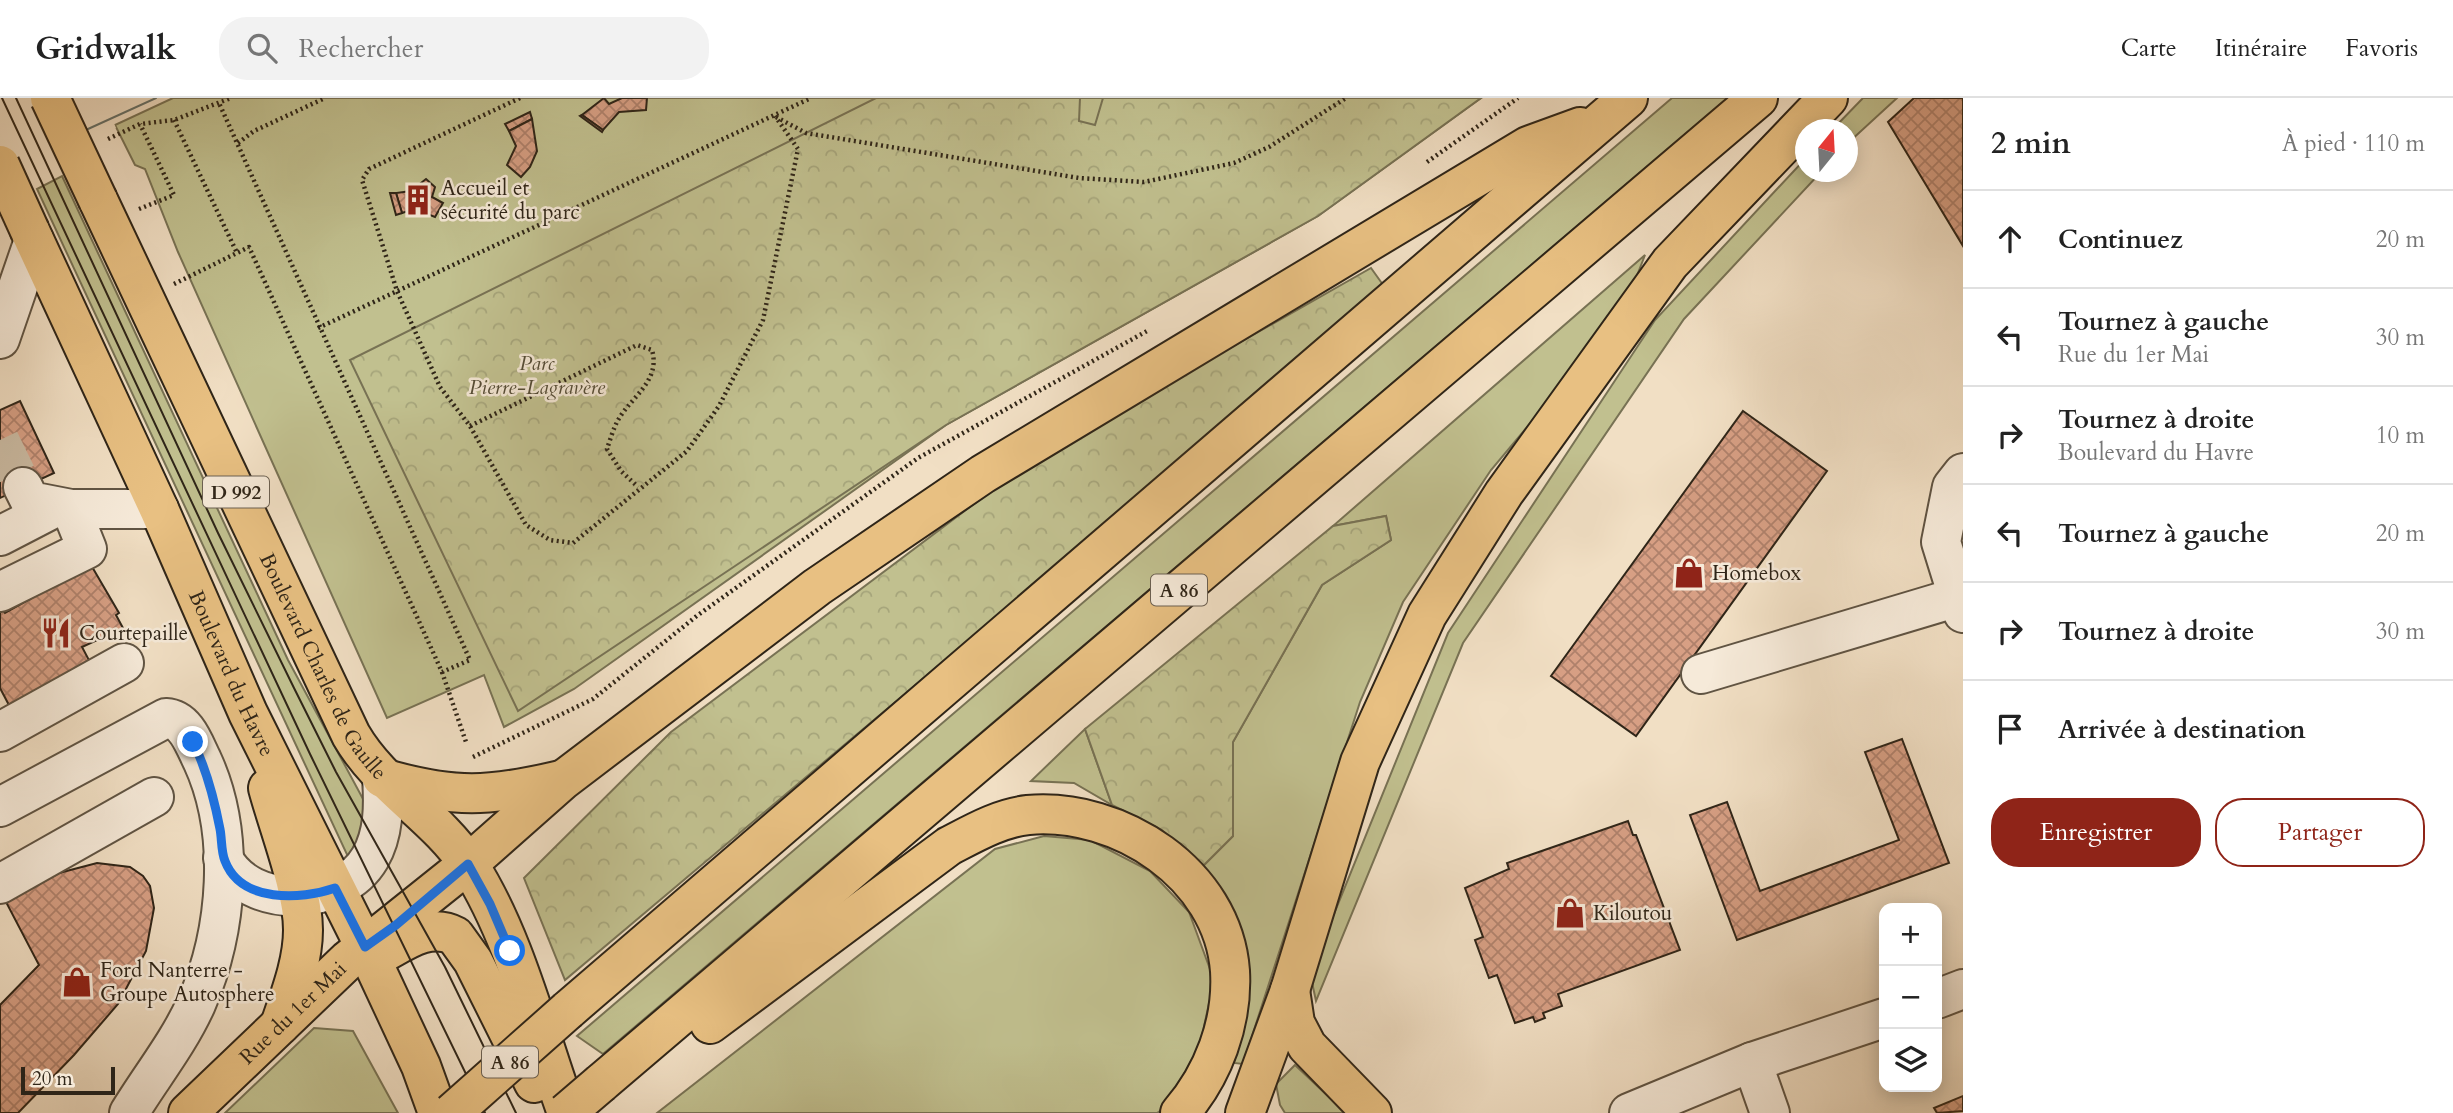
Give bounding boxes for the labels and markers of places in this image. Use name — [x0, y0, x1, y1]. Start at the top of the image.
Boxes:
place label: Accueil et sécurité du parc — [441, 174, 580, 227]
building icon: Accueil et sécurité du parc — [401, 183, 435, 217]
shop icon: Homebox — [1672, 556, 1706, 590]
place label: Homebox — [1712, 559, 1802, 588]
restaurant icon: Courtepaille — [39, 616, 73, 650]
place label: Courtepaille — [79, 619, 188, 648]
shop icon: Kiloutou — [1553, 896, 1587, 930]
place label: Kiloutou — [1593, 899, 1672, 928]
place label: Ford Nanterre - Groupe Autosphere — [100, 956, 274, 1009]
shop icon: Ford Nanterre - Groupe Autosphere — [60, 965, 94, 999]

